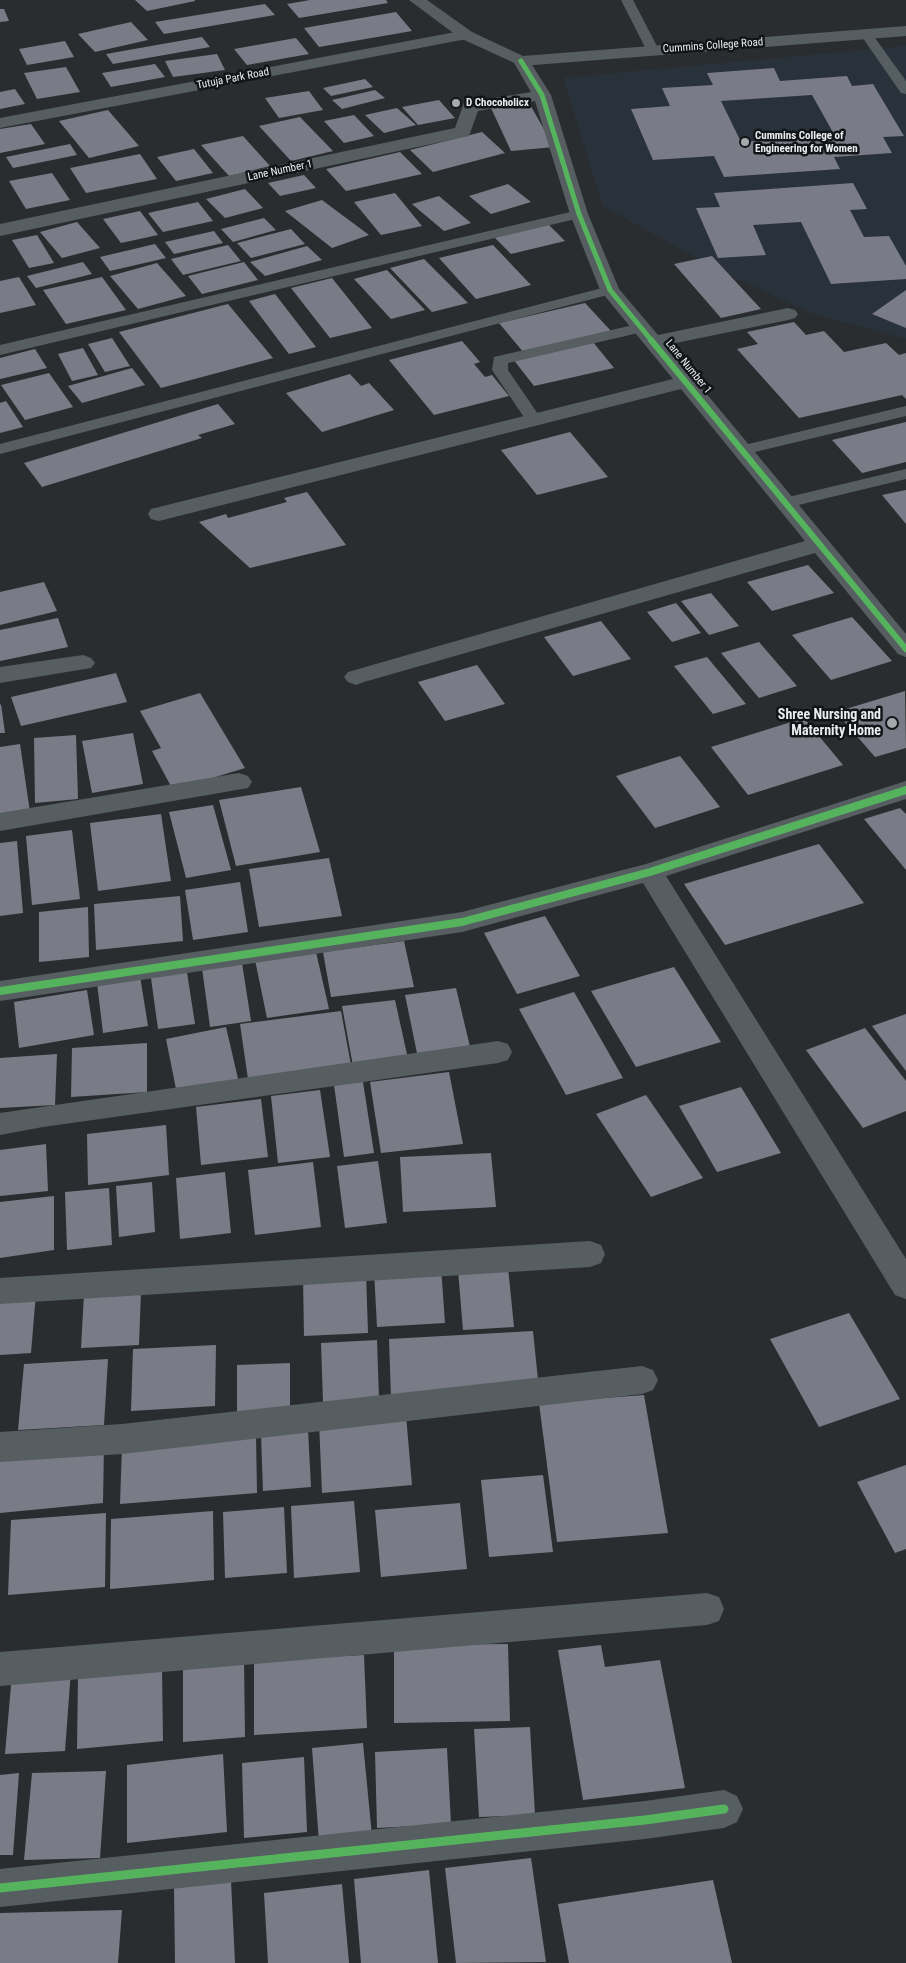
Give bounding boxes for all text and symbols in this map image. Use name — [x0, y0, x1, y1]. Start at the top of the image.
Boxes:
street label: Cummins College Road — [662, 36, 764, 56]
street label: Tutuja Park Road — [196, 66, 270, 92]
place label: D Chocoholicx — [466, 96, 529, 110]
marker: D Chocoholicx — [450, 97, 462, 109]
place label: Cummins College of Engineering for Women — [755, 129, 858, 155]
marker: Cummins College of Engineering for Women — [739, 136, 751, 148]
street label: Lane Number 1 — [246, 158, 314, 184]
street label: Lane Number 1 — [662, 337, 714, 397]
place label: Shree Nursing and Maternity Home — [778, 707, 881, 740]
marker: Shree Nursing and Maternity Home — [885, 716, 899, 730]

